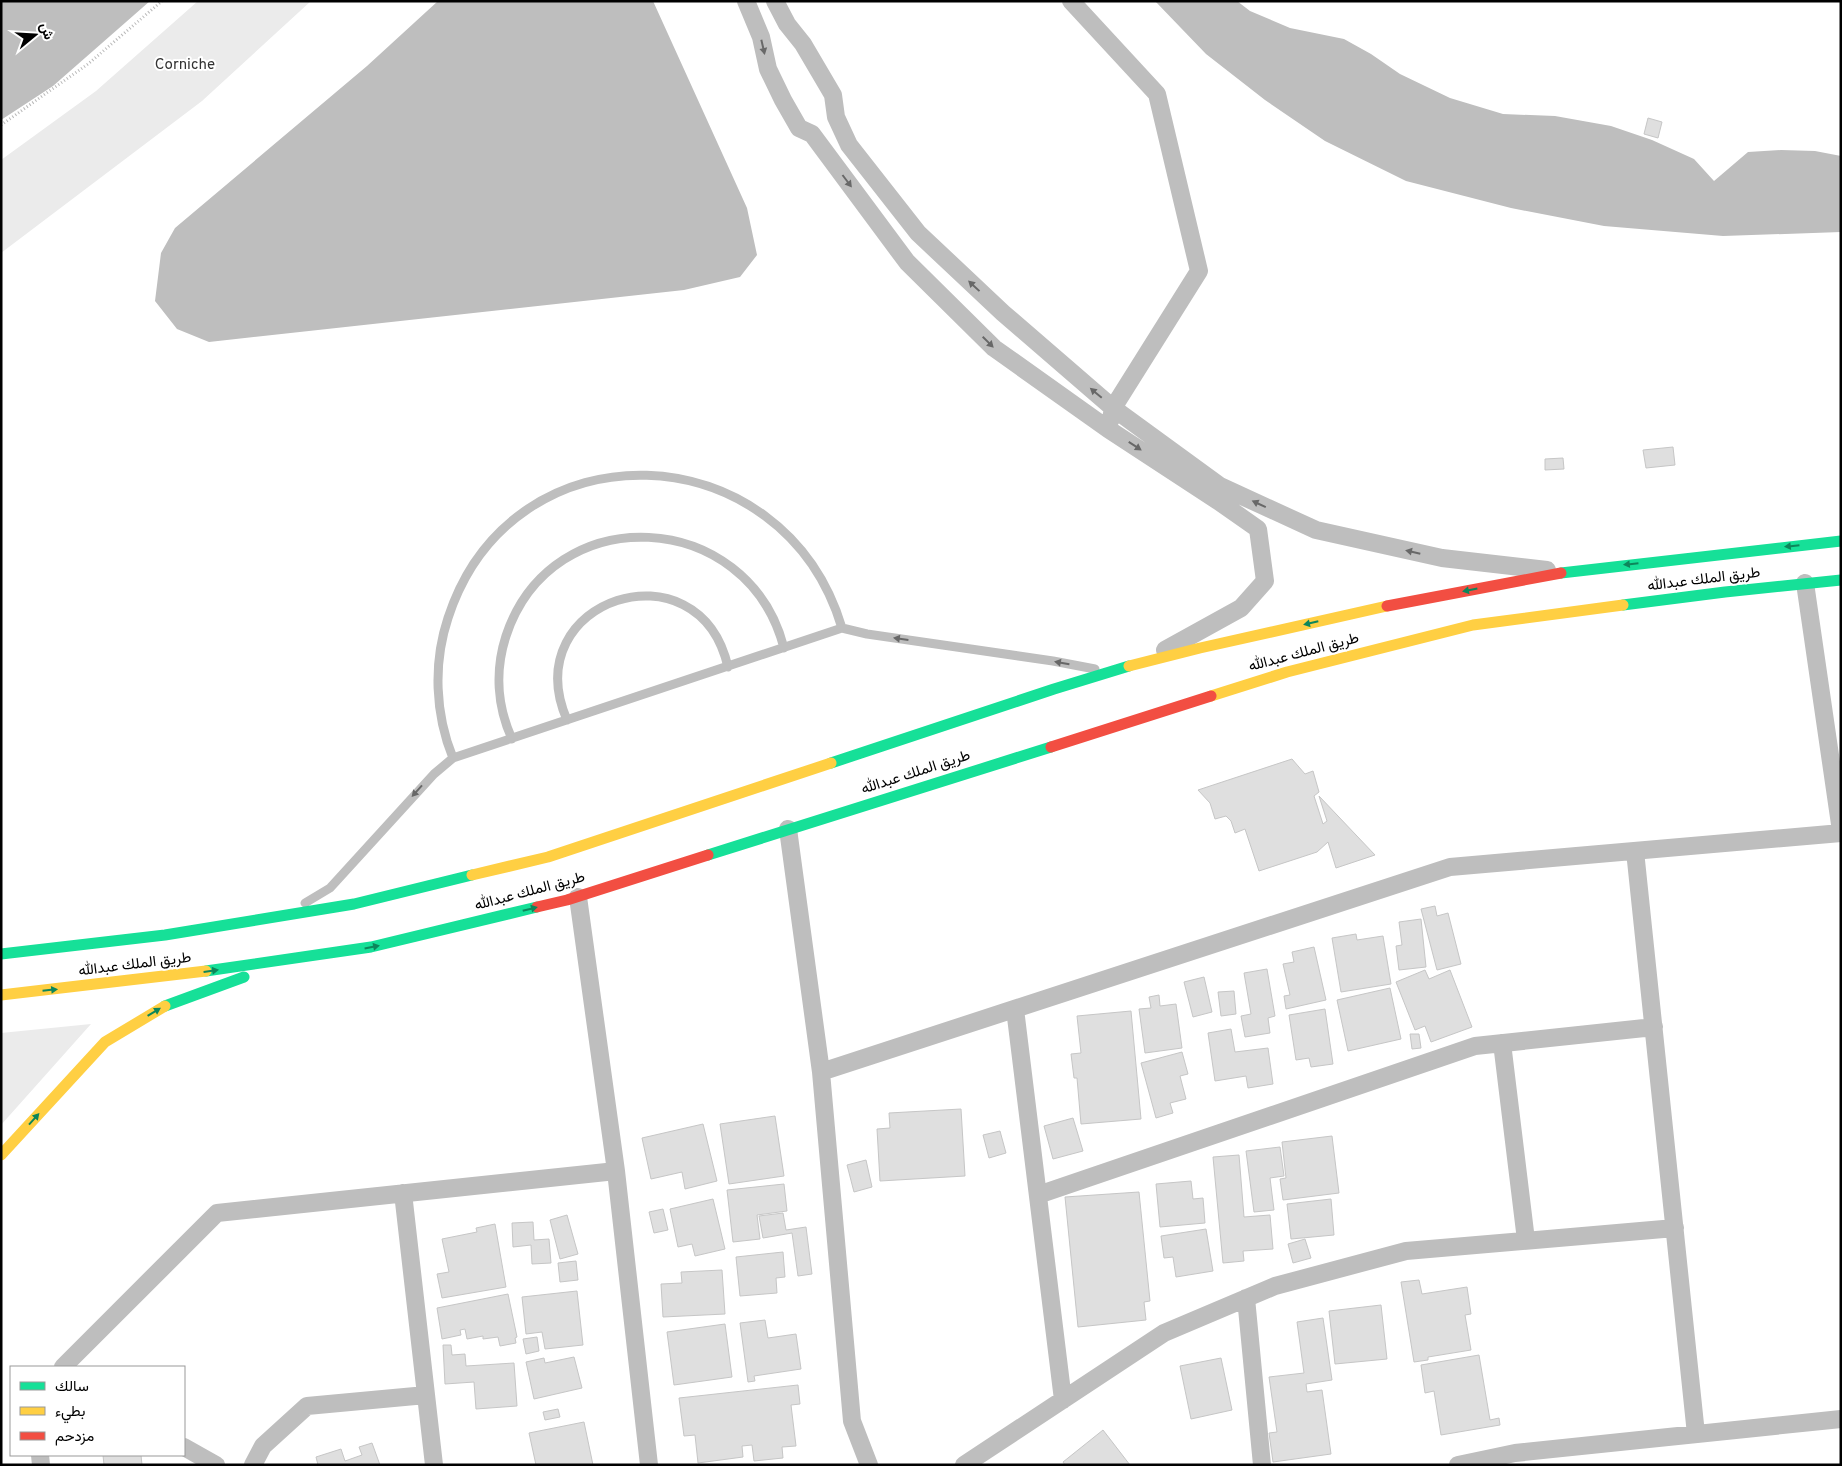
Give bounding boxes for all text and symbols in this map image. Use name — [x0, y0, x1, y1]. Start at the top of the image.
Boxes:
north arrow — [10, 10, 60, 60]
text: ش — [35, 21, 57, 42]
one-way arrow — [759, 39, 767, 54]
park label: Corniche — [155, 56, 215, 75]
one-way arrow — [842, 174, 852, 188]
one-way arrow — [968, 280, 980, 292]
one-way arrow — [982, 336, 994, 348]
one-way arrow — [1091, 387, 1103, 399]
one-way arrow — [1128, 441, 1142, 451]
one-way arrow — [1252, 499, 1266, 507]
one-way arrow — [1784, 542, 1800, 550]
one-way arrow — [1405, 547, 1421, 555]
one-way arrow — [1622, 560, 1638, 568]
street label: طريق الملك عبدالله — [1646, 563, 1762, 596]
one-way arrow — [1463, 586, 1478, 594]
one-way arrow — [1304, 619, 1319, 627]
street label: طريق الملك عبدالله — [1246, 628, 1362, 677]
one-way arrow — [893, 635, 909, 643]
one-way arrow — [1054, 658, 1070, 666]
street label: طريق الملك عبدالله — [859, 745, 973, 800]
one-way arrow — [412, 785, 423, 798]
street label: طريق الملك عبدالله — [472, 867, 588, 916]
one-way arrow — [522, 905, 537, 913]
one-way arrow — [364, 942, 380, 950]
street label: طريق الملك عبدالله — [77, 948, 193, 981]
one-way arrow — [203, 966, 219, 974]
one-way arrow — [42, 986, 58, 994]
one-way arrow — [148, 1007, 161, 1016]
one-way arrow — [28, 1114, 40, 1126]
legend — [10, 1366, 185, 1456]
text: سالك — [55, 1378, 89, 1397]
text: بطيء — [55, 1403, 85, 1424]
text: مزدحم — [55, 1428, 94, 1447]

